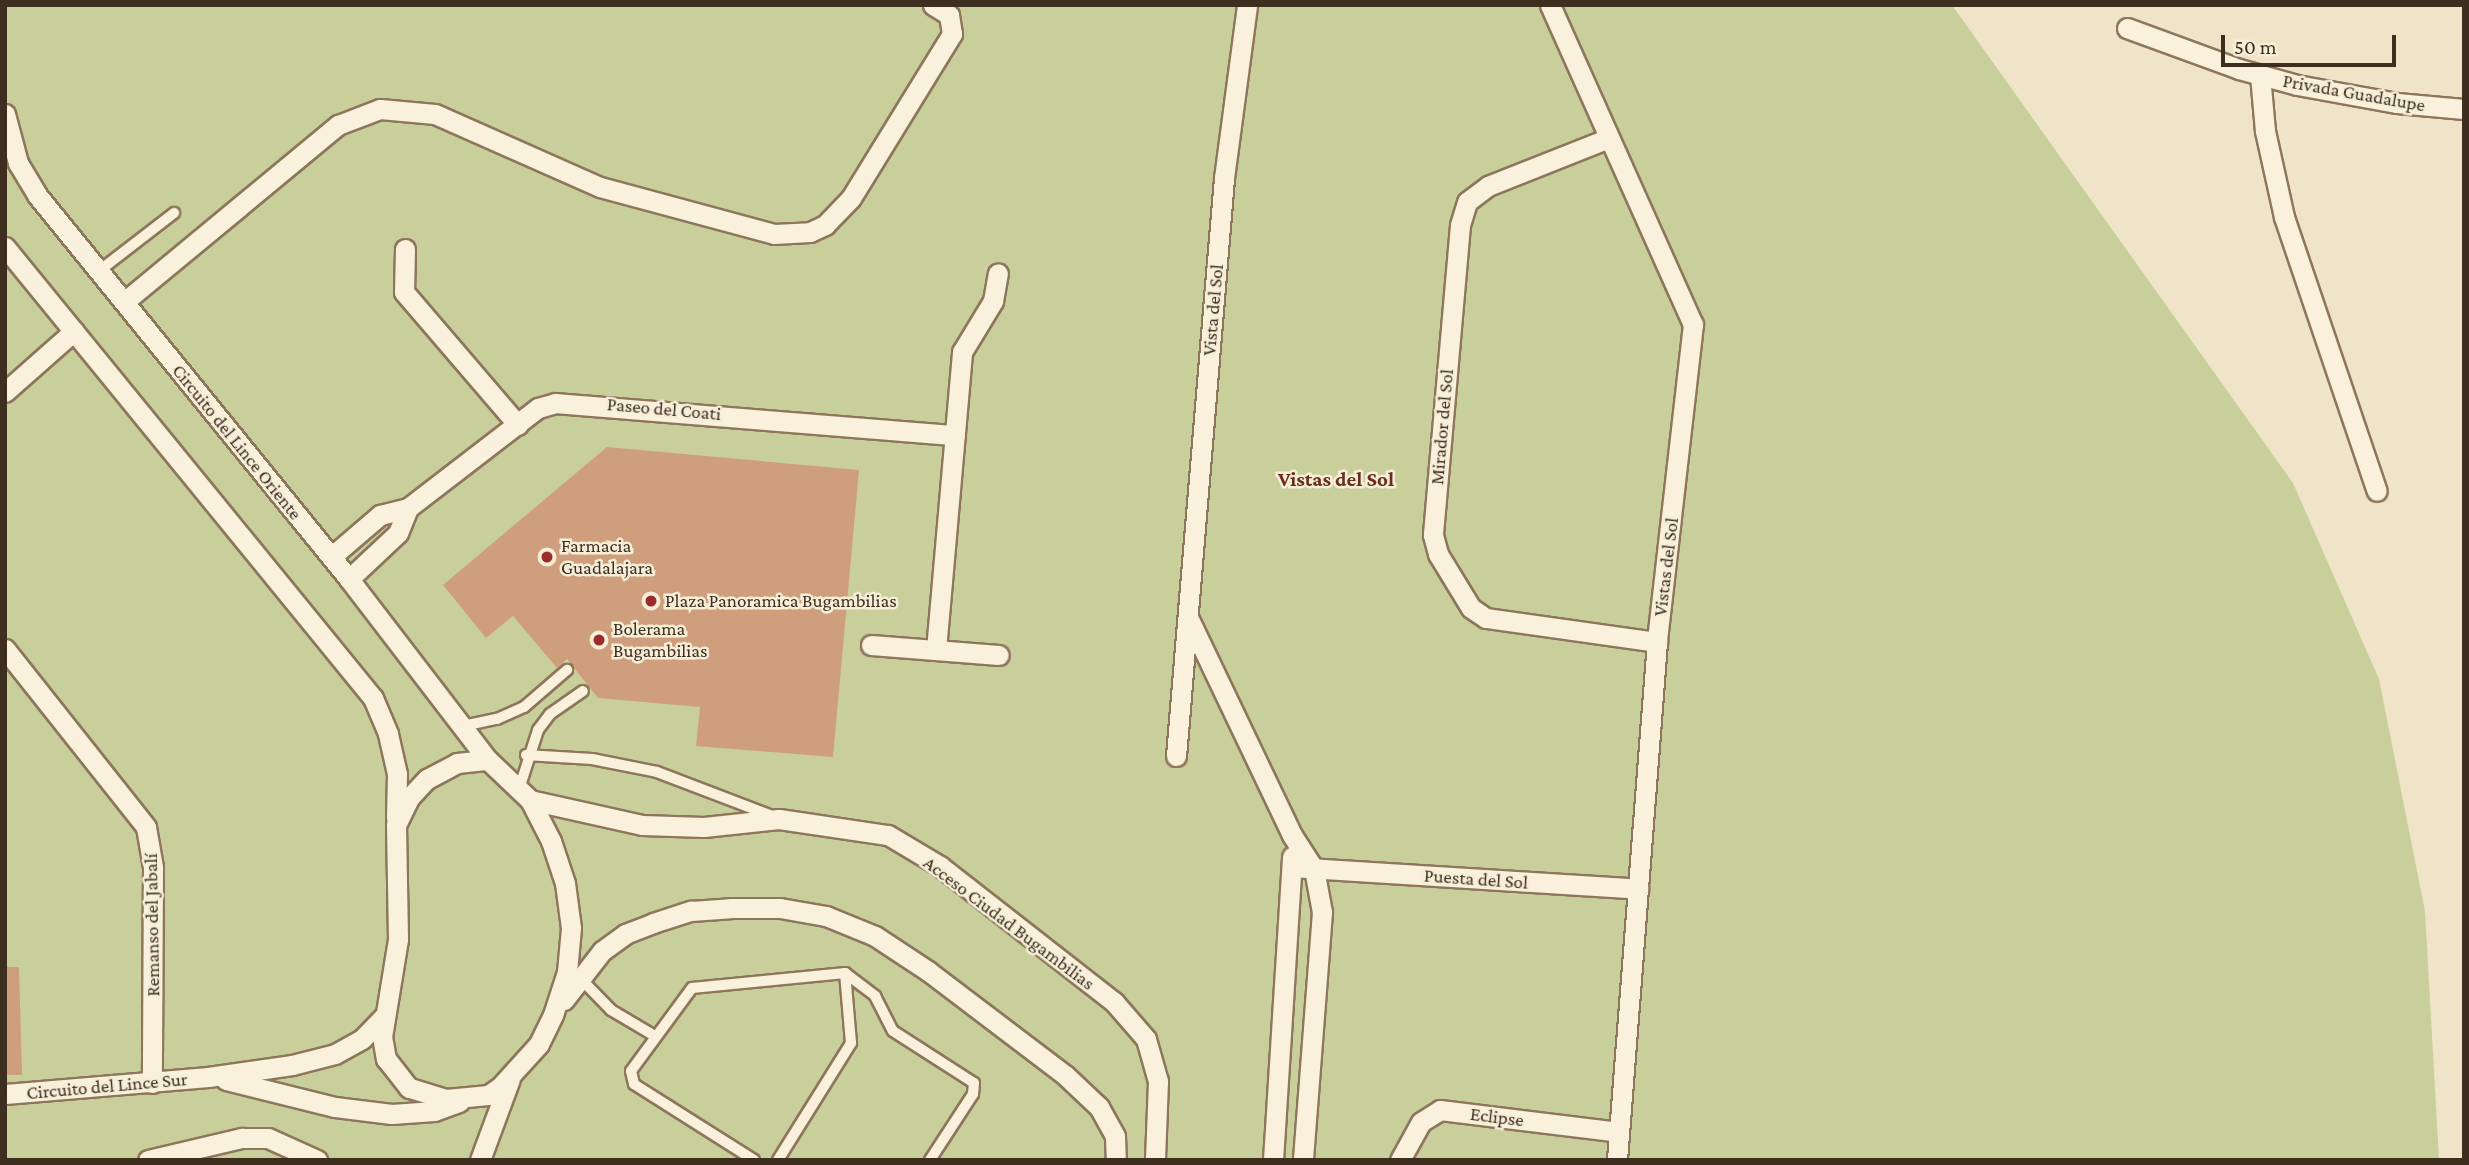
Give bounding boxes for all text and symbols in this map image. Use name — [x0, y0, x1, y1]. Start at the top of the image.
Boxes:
scale bar — [2224, 21, 2399, 65]
text: 50 m — [2234, 35, 2277, 59]
street label: Privada Guadalupe — [2281, 69, 2427, 117]
street label: Vista del Sol — [1198, 263, 1228, 357]
street label: Circuito del Lince Oriente — [167, 360, 307, 524]
street label: Mirador del Sol — [1426, 368, 1458, 486]
street label: Paseo del Coati — [606, 393, 722, 425]
district label: Vistas del Sol — [1278, 466, 1394, 492]
street label: Vistas del Sol — [1649, 516, 1683, 618]
place label: Farmacia Guadalajara — [561, 535, 653, 579]
marker: Farmacia Guadalajara — [539, 549, 555, 565]
place label: Plaza Panoramica Bugambilias — [665, 590, 897, 612]
marker: Plaza Panoramica Bugambilias — [643, 593, 659, 609]
place label: Bolerama Bugambilias — [613, 618, 708, 662]
marker: Bolerama Bugambilias — [591, 632, 607, 648]
street label: Acceso Ciudad Bugambilias — [919, 851, 1099, 995]
street label: Remanso del Jabalí — [139, 853, 165, 997]
street label: Puesta del Sol — [1423, 864, 1529, 894]
street label: Circuito del Lince Sur — [26, 1068, 188, 1104]
street label: Eclipse — [1469, 1102, 1525, 1132]

